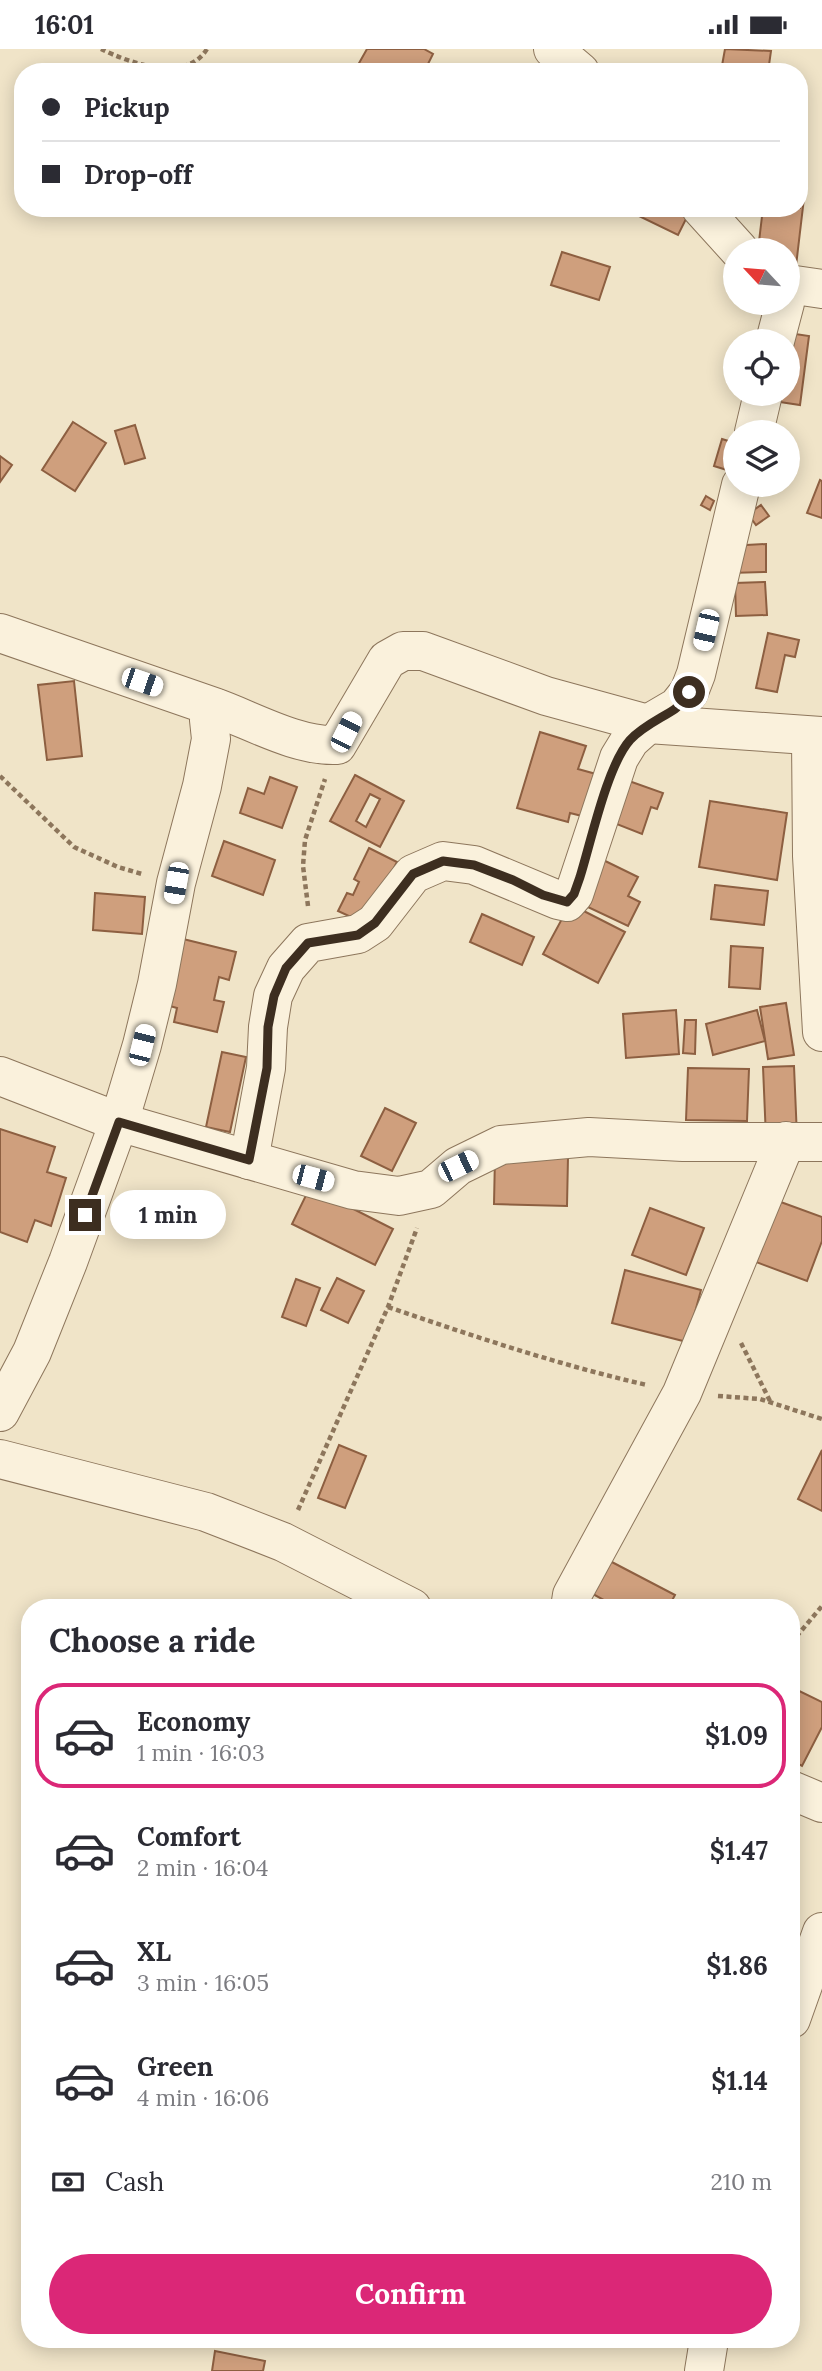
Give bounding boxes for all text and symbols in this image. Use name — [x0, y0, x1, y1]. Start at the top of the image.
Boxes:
text: 16:01 — [35, 8, 94, 41]
text: Pickup — [84, 91, 170, 124]
text: Drop-off — [84, 158, 192, 191]
north arrow — [723, 238, 800, 315]
map controls — [723, 238, 800, 497]
button: locate — [723, 329, 800, 406]
button: layers — [723, 420, 800, 497]
car — [692, 607, 721, 653]
car — [119, 665, 166, 699]
route start — [673, 676, 705, 708]
car — [328, 709, 365, 755]
car — [163, 860, 190, 906]
car — [127, 1022, 158, 1068]
car — [435, 1147, 482, 1185]
car — [290, 1162, 337, 1194]
callout: 1 min — [110, 1191, 225, 1239]
route end — [69, 1199, 101, 1231]
text: 1 min — [139, 1200, 197, 1229]
text: Choose a ride — [49, 1620, 256, 1661]
icon: car — [53, 1704, 116, 1767]
text: Economy — [137, 1705, 250, 1738]
text: $1.09 — [705, 1719, 768, 1752]
text: 1 min · 16:03 — [137, 1738, 265, 1767]
icon: car — [53, 1819, 116, 1882]
text: Comfort — [137, 1820, 241, 1853]
text: $1.47 — [710, 1834, 768, 1867]
text: 2 min · 16:04 — [137, 1853, 268, 1882]
icon: car — [53, 1934, 116, 1997]
text: XL — [137, 1935, 171, 1968]
text: $1.86 — [706, 1949, 768, 1982]
text: 3 min · 16:05 — [137, 1968, 269, 1997]
icon: car — [53, 2049, 116, 2112]
text: Green — [137, 2050, 213, 2083]
text: $1.14 — [711, 2064, 768, 2097]
text: 4 min · 16:06 — [137, 2083, 269, 2112]
icon: cash — [49, 2163, 87, 2201]
text: Cash — [105, 2165, 164, 2198]
text: 210 m — [710, 2167, 772, 2196]
button: Confirm — [49, 2254, 772, 2334]

